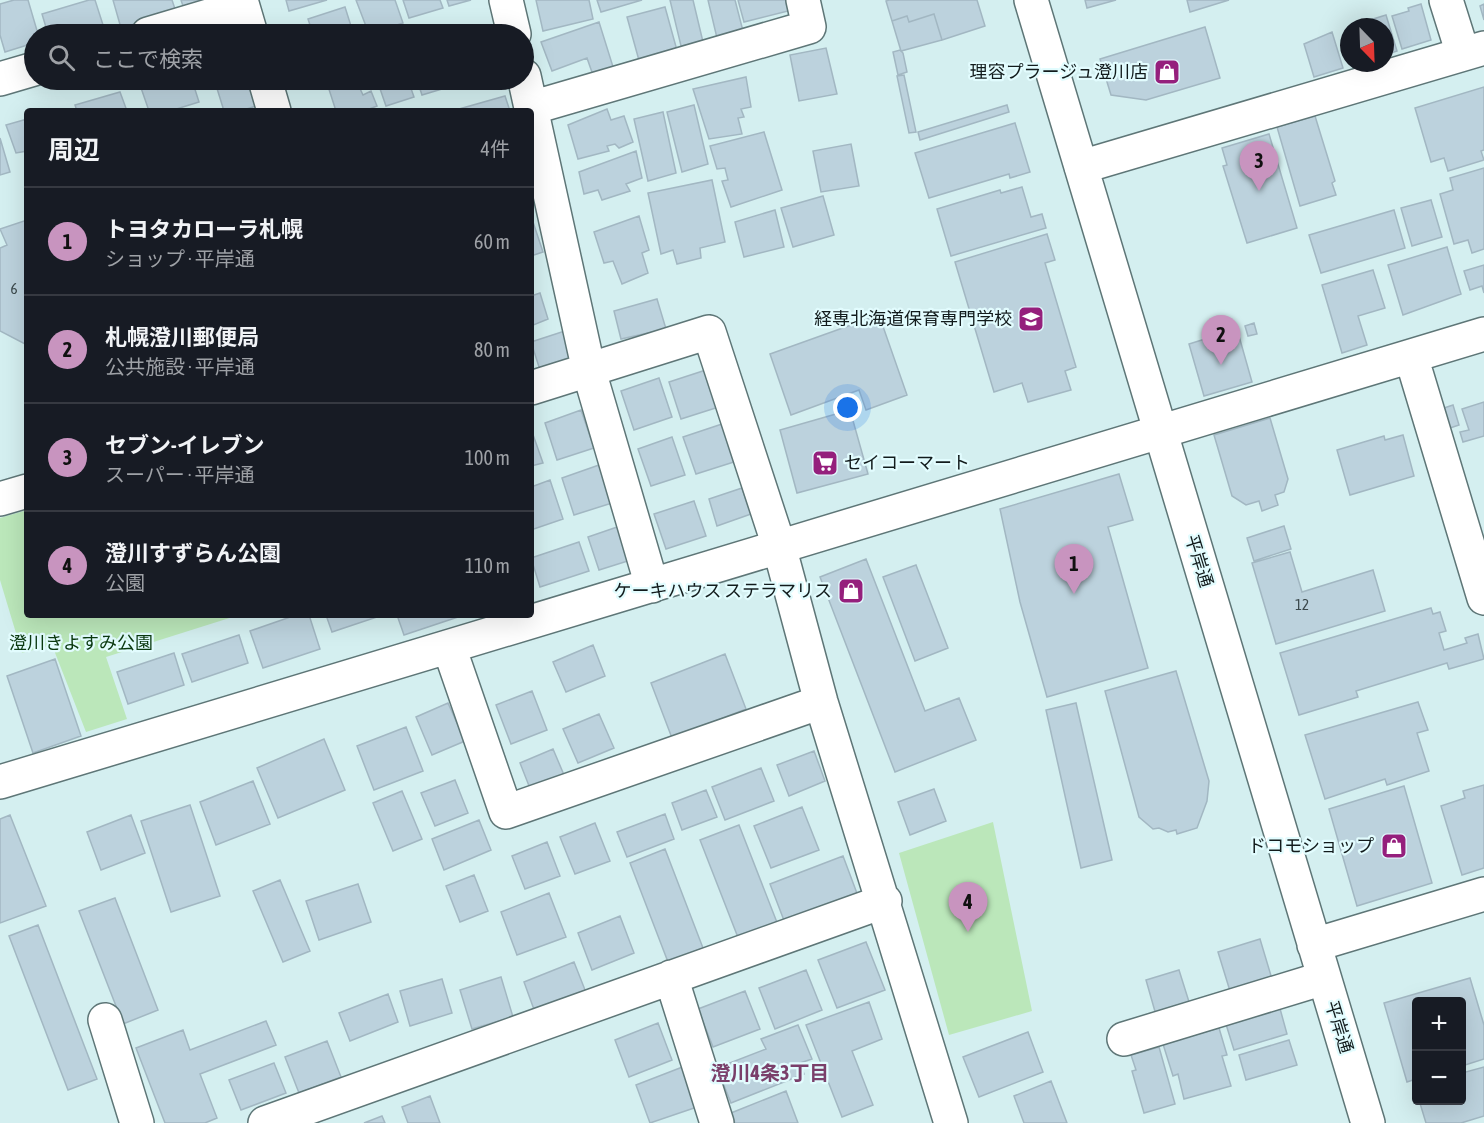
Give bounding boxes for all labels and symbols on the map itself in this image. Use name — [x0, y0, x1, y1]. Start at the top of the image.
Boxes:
north arrow — [1340, 18, 1394, 72]
shop icon: 理容プラージュ澄川店 — [1152, 57, 1182, 87]
place label: 理容プラージュ澄川店 — [970, 61, 1148, 82]
pin: 3 — [1240, 142, 1278, 191]
house number: 6 — [10, 280, 18, 297]
school or university icon: 経専北海道保育専門学校 — [1016, 304, 1046, 334]
place label: 経専北海道保育専門学校 — [814, 308, 1012, 329]
pin: 2 — [1202, 316, 1240, 365]
your location — [833, 393, 862, 422]
supermarket icon: セイコーマート — [810, 448, 840, 478]
place label: セイコーマート — [844, 452, 970, 473]
street label: 平岸通 — [1182, 532, 1217, 590]
pin: 1 — [1054, 544, 1094, 594]
shop icon: ケーキハウス ステラマリス — [836, 576, 866, 606]
place label: ケーキハウス ステラマリス — [614, 580, 832, 601]
house number: 12 — [1295, 596, 1309, 613]
park label: 澄川きよすみ公園 — [9, 632, 153, 653]
shop icon: ドコモショップ — [1379, 831, 1409, 861]
place label: ドコモショップ — [1248, 835, 1374, 856]
pin: 4 — [948, 882, 988, 932]
street label: 平岸通 — [1322, 998, 1357, 1056]
district label: 澄川4条3丁目 — [711, 1061, 829, 1084]

